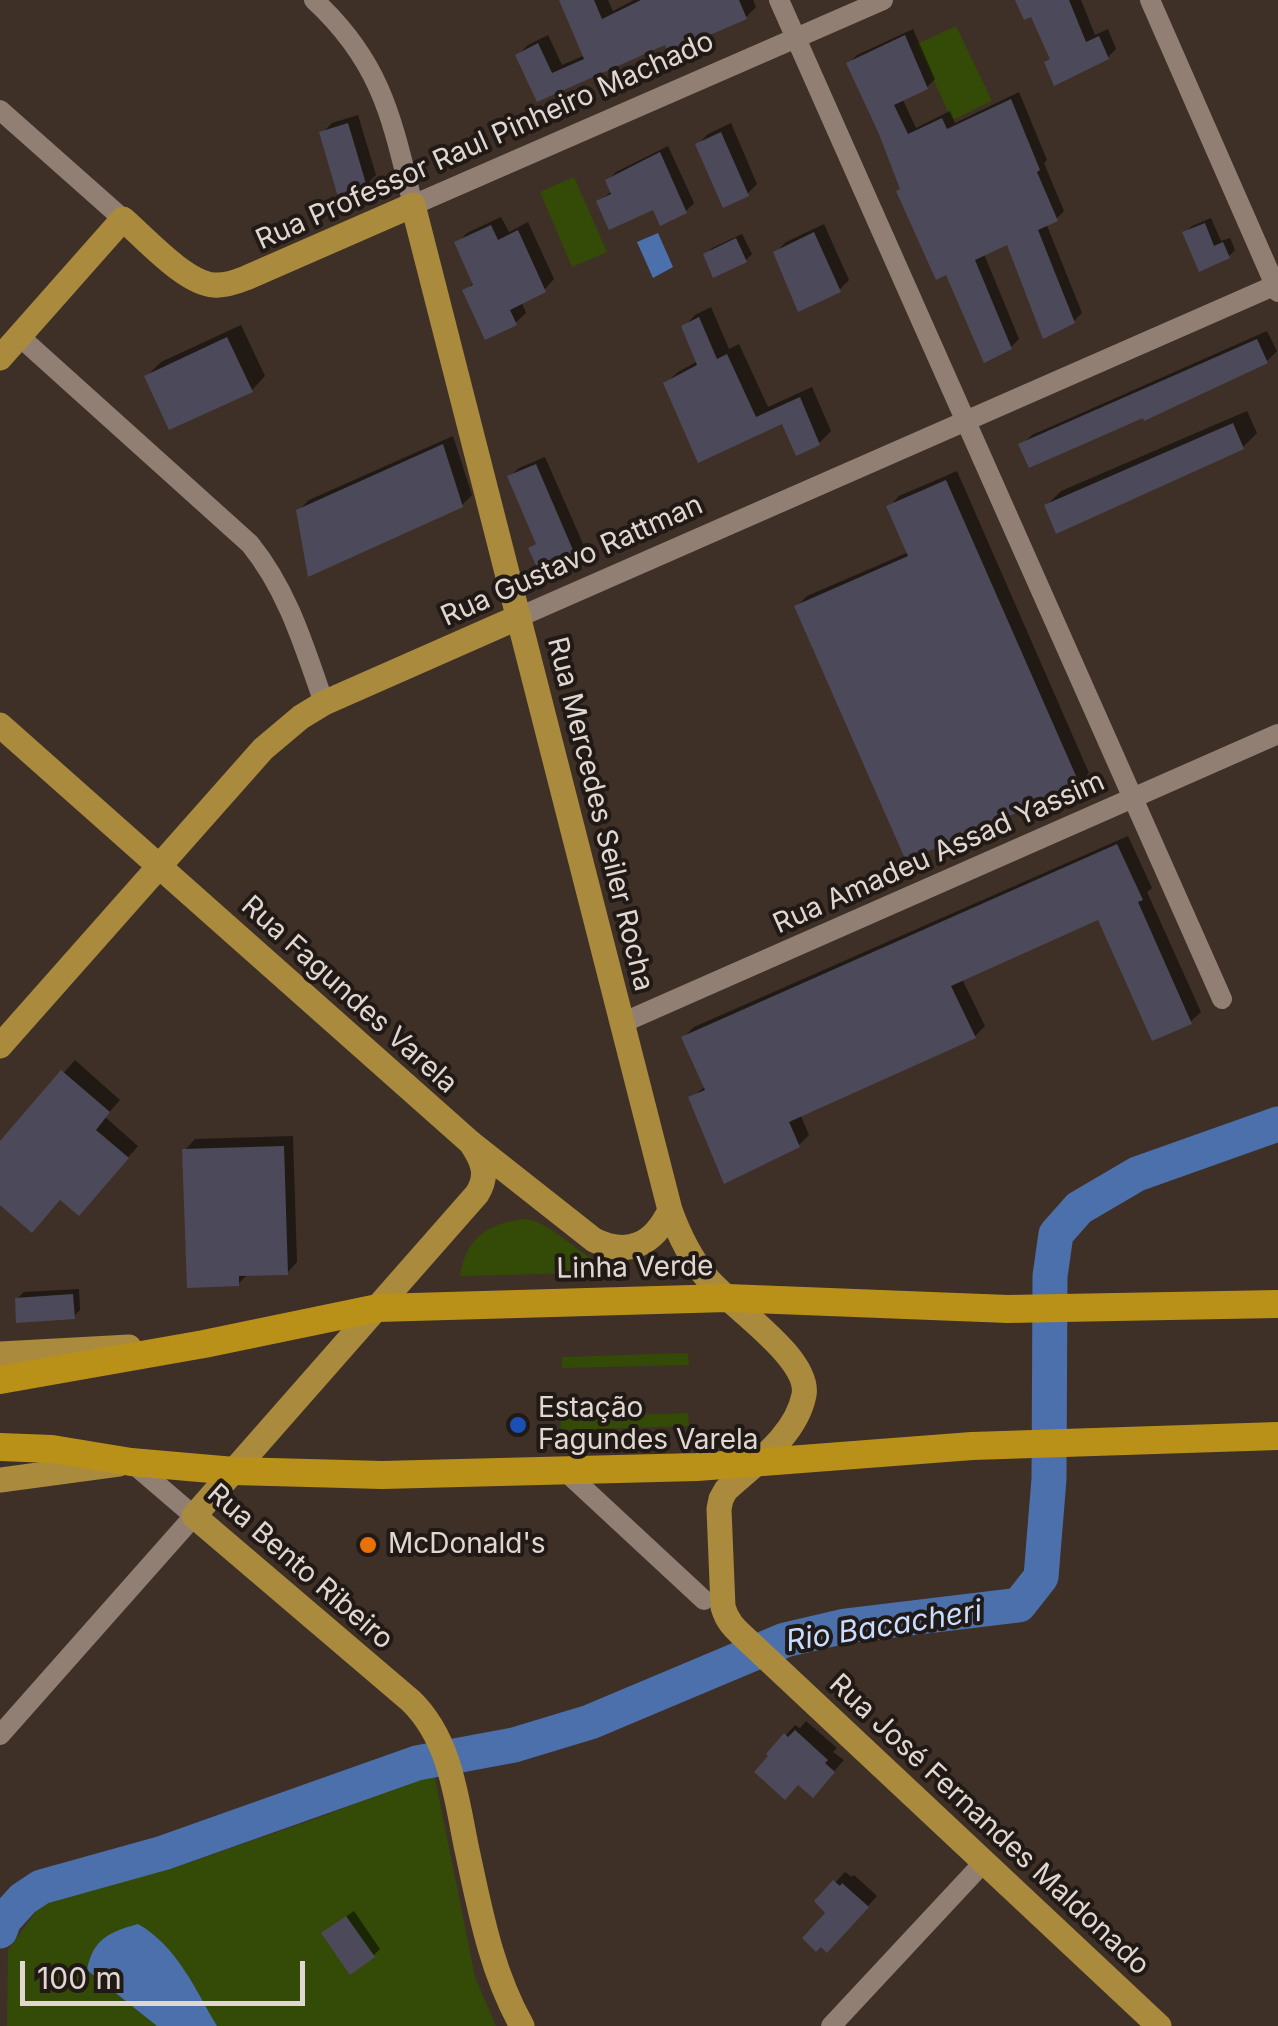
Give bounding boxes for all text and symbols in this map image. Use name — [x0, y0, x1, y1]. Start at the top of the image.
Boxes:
street label: Rua Professor Raul Pinheiro Machado — [251, 25, 719, 257]
street label: Rua Gustavo Rattman — [436, 488, 708, 634]
street label: Rua Mercedes Seiler Rocha — [540, 634, 660, 994]
street label: Rua Amadeu Assad Yassim — [768, 765, 1110, 941]
street label: Rua Fagundes Varela — [234, 889, 464, 1101]
street label: Linha Verde — [556, 1250, 714, 1286]
place label: Estação Fagundes Varela — [538, 1392, 758, 1458]
marker: Estação Fagundes Varela — [507, 1414, 529, 1436]
street label: Rua Bento Ribeiro — [200, 1477, 400, 1657]
place label: McDonald's — [388, 1528, 546, 1562]
marker: McDonald's — [357, 1534, 379, 1556]
water label: Rio Bacacheri — [783, 1594, 985, 1660]
street label: Rua José Fernandes Maldonado — [822, 1668, 1156, 1982]
scale bar — [25, 1941, 310, 2003]
text: 100 m — [37, 1960, 122, 1996]

